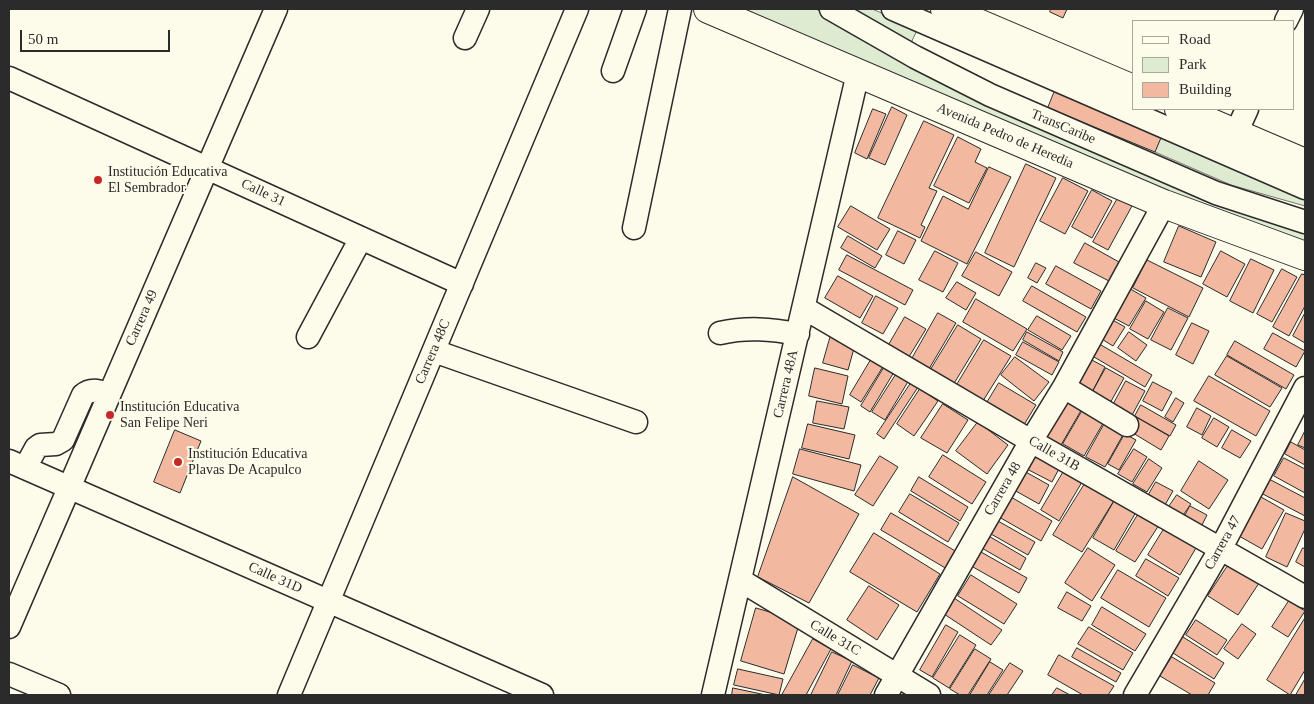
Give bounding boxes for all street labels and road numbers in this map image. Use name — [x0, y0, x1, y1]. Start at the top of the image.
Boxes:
street label: Avenida Pedro de Heredia — [934, 100, 1076, 172]
street label: TransCaribe — [1028, 106, 1098, 148]
street label: Calle 31 — [238, 175, 288, 211]
street label: Carrera 49 — [122, 287, 162, 349]
street label: Carrera 48C — [412, 317, 454, 387]
street label: Carrera 48A — [770, 348, 802, 420]
street label: Calle 31B — [1025, 433, 1083, 475]
street label: Carrera 48 — [981, 459, 1025, 519]
street label: Carrera 47 — [1201, 513, 1245, 573]
street label: Calle 31D — [245, 559, 305, 597]
street label: Calle 31C — [807, 616, 863, 660]

